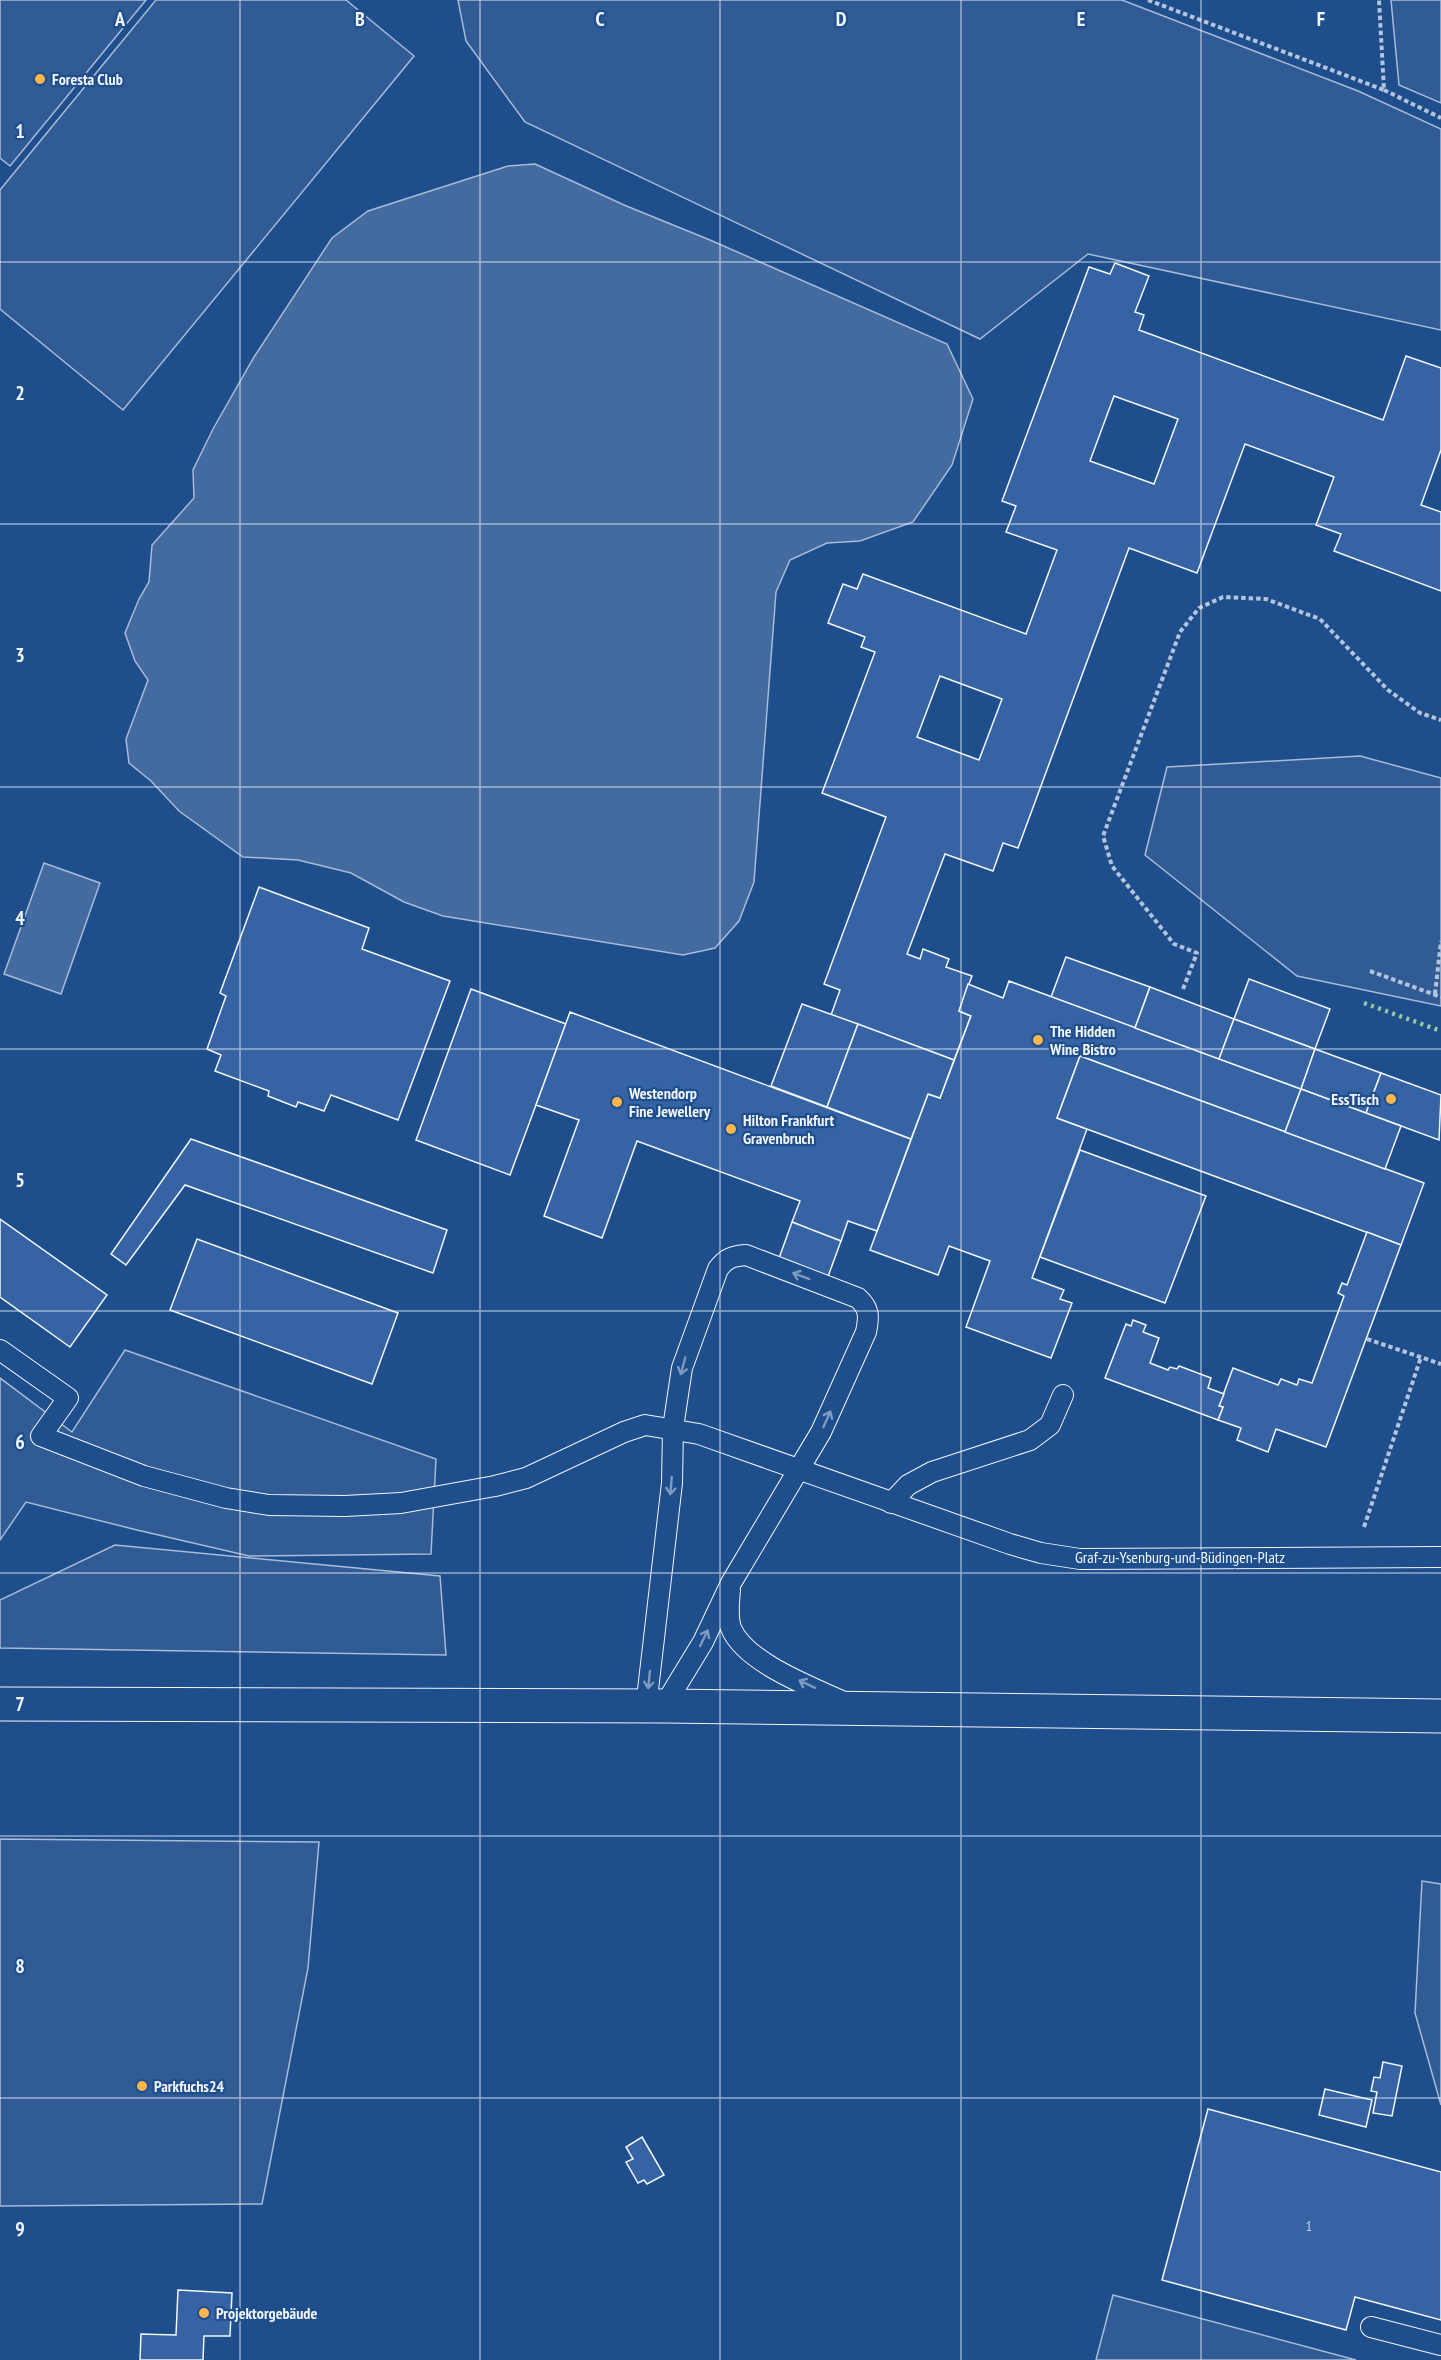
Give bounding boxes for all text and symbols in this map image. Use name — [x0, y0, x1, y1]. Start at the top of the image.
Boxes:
text: A — [114, 6, 126, 32]
text: B — [355, 6, 365, 32]
text: C — [595, 6, 605, 32]
text: D — [836, 6, 847, 32]
text: E — [1077, 6, 1085, 32]
text: F — [1317, 6, 1325, 32]
place label: Foresta Club — [52, 69, 123, 89]
marker: Foresta Club — [33, 72, 47, 86]
text: 1 — [15, 118, 25, 144]
text: 2 — [15, 380, 25, 406]
text: 3 — [15, 642, 25, 668]
text: 4 — [15, 905, 25, 931]
place label: The Hidden Wine Bistro — [1049, 1021, 1116, 1059]
marker: The Hidden Wine Bistro — [1031, 1033, 1045, 1047]
place label: Westendorp Fine Jewellery — [628, 1083, 711, 1121]
place label: EssTisch — [1331, 1089, 1379, 1109]
marker: EssTisch — [1384, 1092, 1398, 1106]
marker: Westendorp Fine Jewellery — [610, 1095, 624, 1109]
place label: Hilton Frankfurt Gravenbruch — [743, 1110, 835, 1148]
marker: Hilton Frankfurt Gravenbruch — [724, 1122, 738, 1136]
text: 5 — [15, 1167, 25, 1193]
one-way arrow — [792, 1270, 811, 1281]
one-way arrow — [677, 1356, 688, 1375]
one-way arrow — [822, 1410, 833, 1428]
text: 6 — [15, 1429, 25, 1455]
one-way arrow — [665, 1476, 676, 1496]
street label: Graf-zu-Ysenburg-und-Büdingen-Platz — [1075, 1547, 1285, 1567]
one-way arrow — [699, 1629, 711, 1647]
one-way arrow — [643, 1670, 654, 1689]
one-way arrow — [798, 1678, 816, 1690]
text: 7 — [15, 1691, 25, 1717]
text: 8 — [15, 1953, 25, 1979]
place label: Parkfuchs24 — [154, 2076, 225, 2096]
marker: Parkfuchs24 — [135, 2079, 149, 2093]
text: 9 — [15, 2216, 25, 2242]
house number: 1 — [1306, 2217, 1312, 2235]
place label: Projektorgebäude — [216, 2303, 317, 2323]
marker: Projektorgebäude — [197, 2306, 211, 2320]

